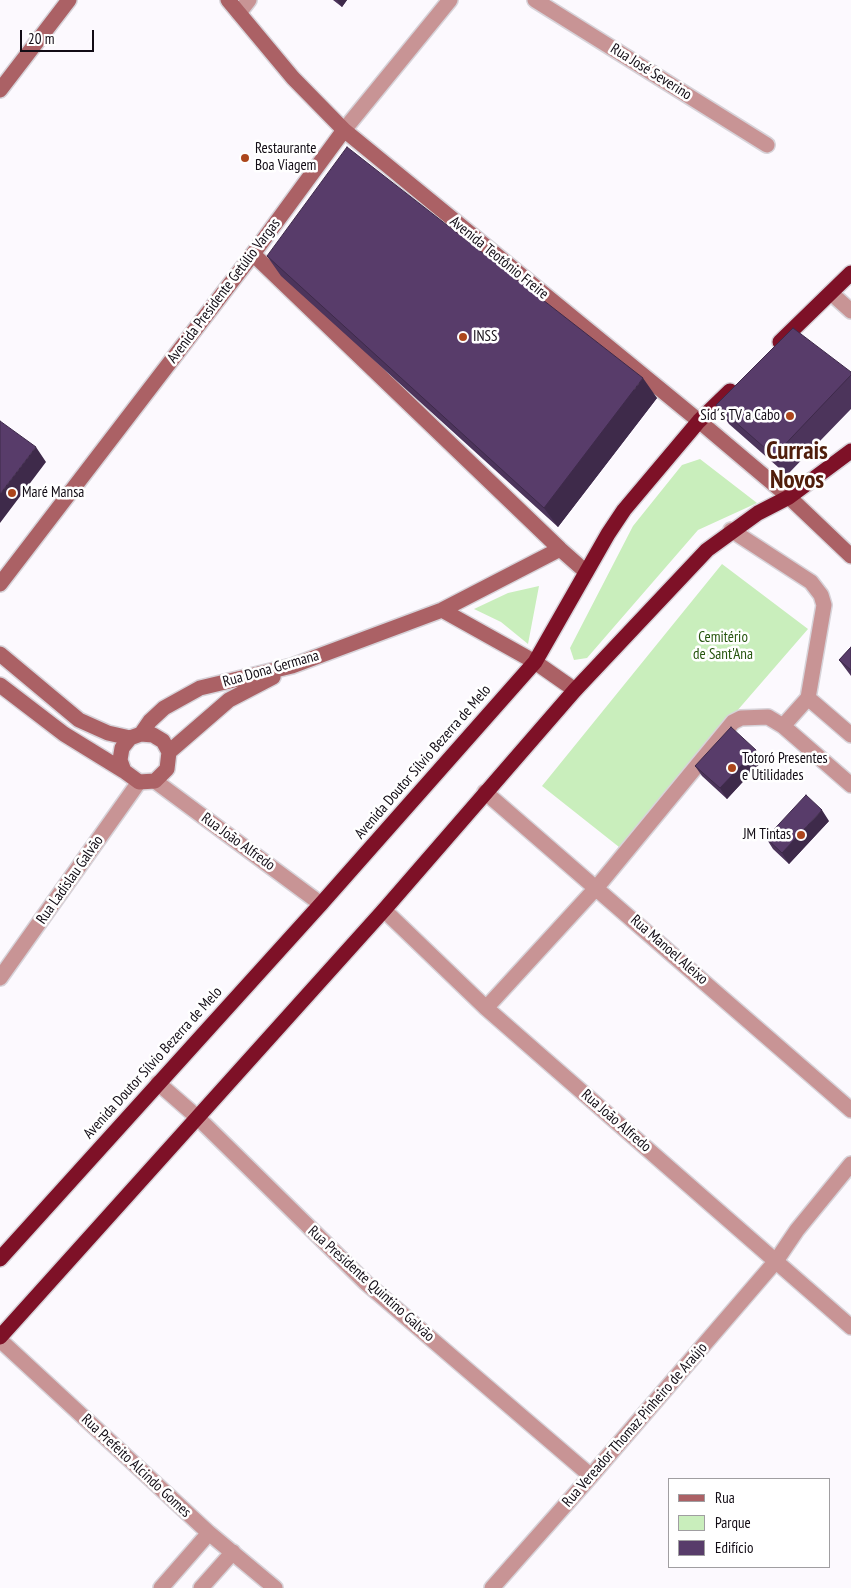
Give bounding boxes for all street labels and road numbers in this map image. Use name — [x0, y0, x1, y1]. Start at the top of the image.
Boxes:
street label: Rua José Severino — [607, 40, 695, 104]
street label: Avenida Teotônio Freire — [446, 213, 552, 303]
street label: Avenida Presidente Getúlio Vargas — [164, 215, 284, 367]
street label: Rua Dona Germana — [221, 647, 321, 691]
street label: Avenida Doutor Sílvio Bezerra de Melo — [351, 681, 495, 843]
street label: Rua João Alfredo — [198, 809, 278, 875]
street label: Rua Ladislau Galvão — [33, 832, 107, 928]
street label: Rua Manoel Aleixo — [627, 911, 711, 989]
street label: Avenida Doutor Sílvio Bezerra de Melo — [80, 983, 226, 1143]
street label: Rua João Alfredo — [578, 1086, 654, 1156]
street label: Rua Presidente Quintino Galvão — [304, 1222, 438, 1346]
street label: Rua Vereador Thomaz Pinheiro de Araújo — [559, 1339, 711, 1511]
street label: Rua Prefeito Alcindo Gomes — [77, 1411, 195, 1521]

